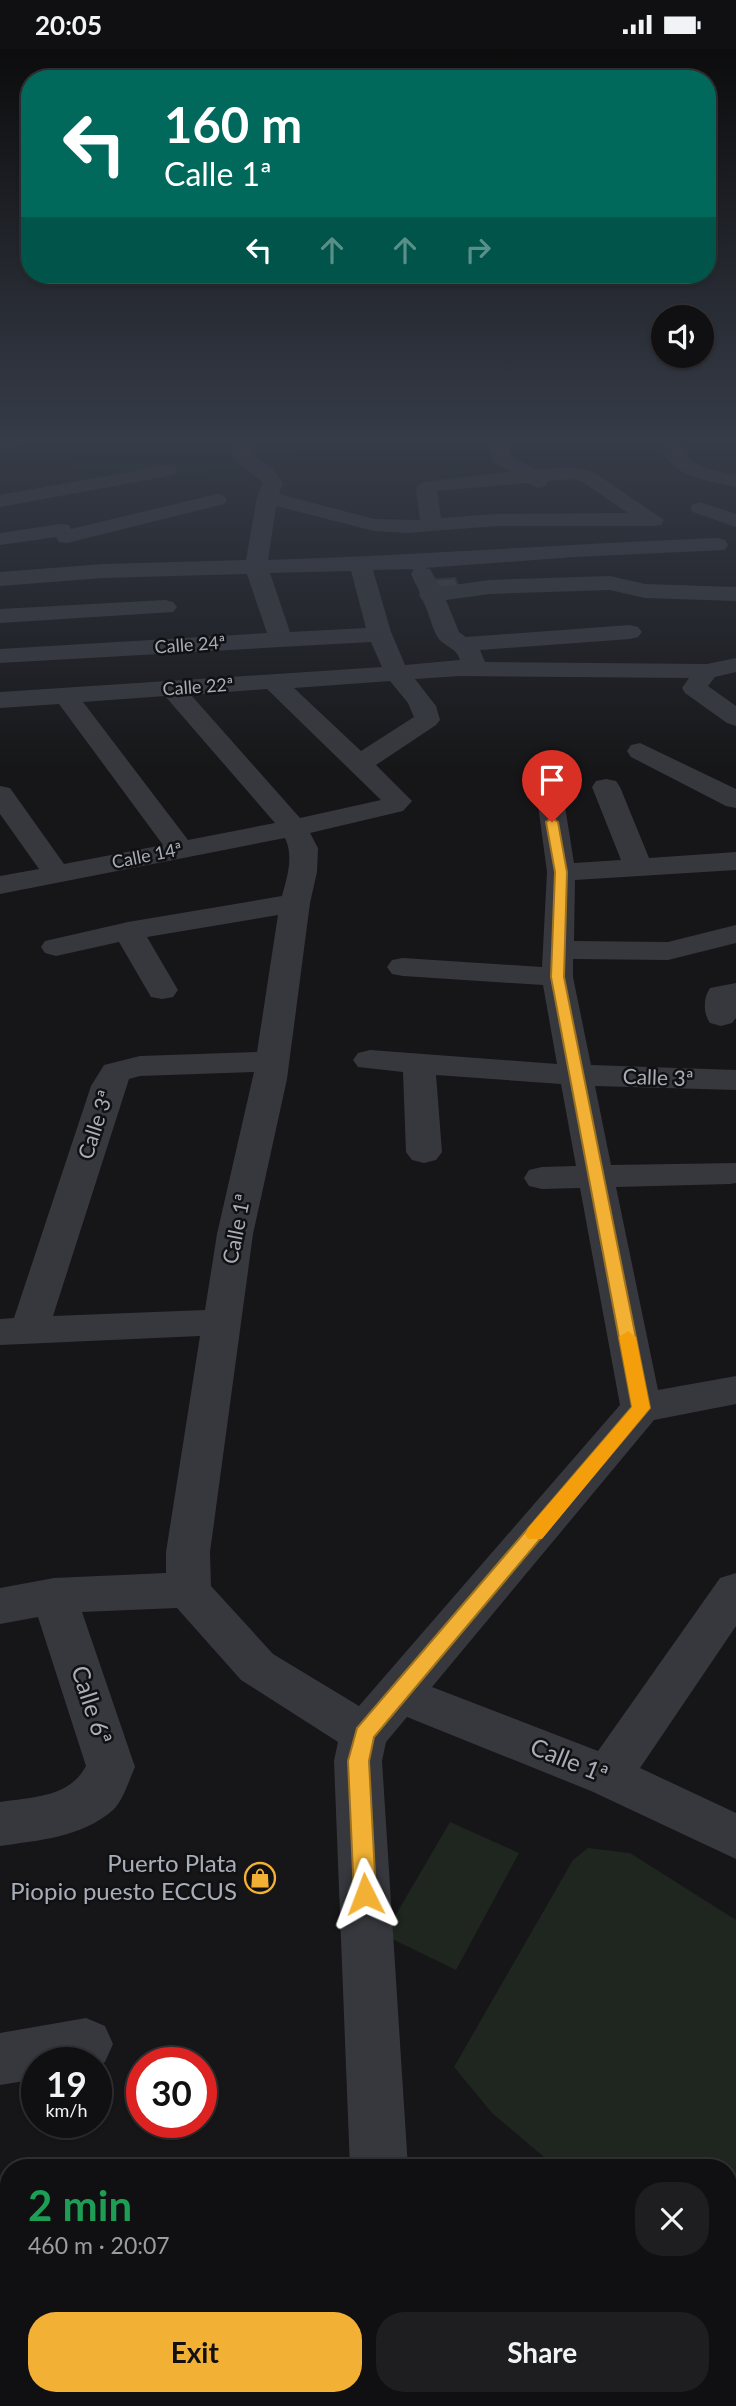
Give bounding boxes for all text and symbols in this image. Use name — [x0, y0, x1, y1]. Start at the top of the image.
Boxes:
text: 20:05 — [35, 9, 102, 41]
text: 160 m — [164, 95, 302, 153]
icon: left — [49, 98, 140, 189]
text: Calle 1ª — [164, 154, 272, 193]
icon: left — [240, 231, 278, 269]
icon: ahead — [313, 231, 351, 269]
icon: ahead — [386, 231, 424, 269]
icon: right — [459, 231, 497, 269]
map controls — [651, 305, 714, 368]
button: sound — [651, 305, 714, 368]
street label: Calle 24ª — [154, 631, 226, 657]
street label: Calle 22ª — [162, 673, 234, 699]
pin — [522, 750, 582, 822]
icon: arrive — [533, 761, 571, 799]
street label: Calle 14ª — [110, 837, 184, 873]
street label: Calle 3ª — [622, 1063, 694, 1090]
street label: Calle 3ª — [72, 1087, 117, 1162]
street label: Calle 1ª — [217, 1192, 255, 1266]
street label: Calle 6ª — [66, 1662, 119, 1747]
street label: Calle 1ª — [527, 1731, 612, 1788]
place label: Puerto Plata Piopio puesto ECCUS — [10, 1848, 237, 1905]
position arrow — [328, 1857, 402, 1931]
shop icon: Puerto Plata Piopio puesto ECCUS — [243, 1861, 277, 1895]
speed limit sign: 30 — [126, 2047, 217, 2138]
text: 19 — [46, 2062, 87, 2104]
text: km/h — [45, 2099, 88, 2121]
text: 2 min — [28, 2180, 132, 2230]
button: close — [635, 2182, 709, 2256]
text: 460 m · 20:07 — [28, 2231, 170, 2259]
button: Exit — [28, 2312, 362, 2392]
button: Share — [376, 2312, 709, 2392]

